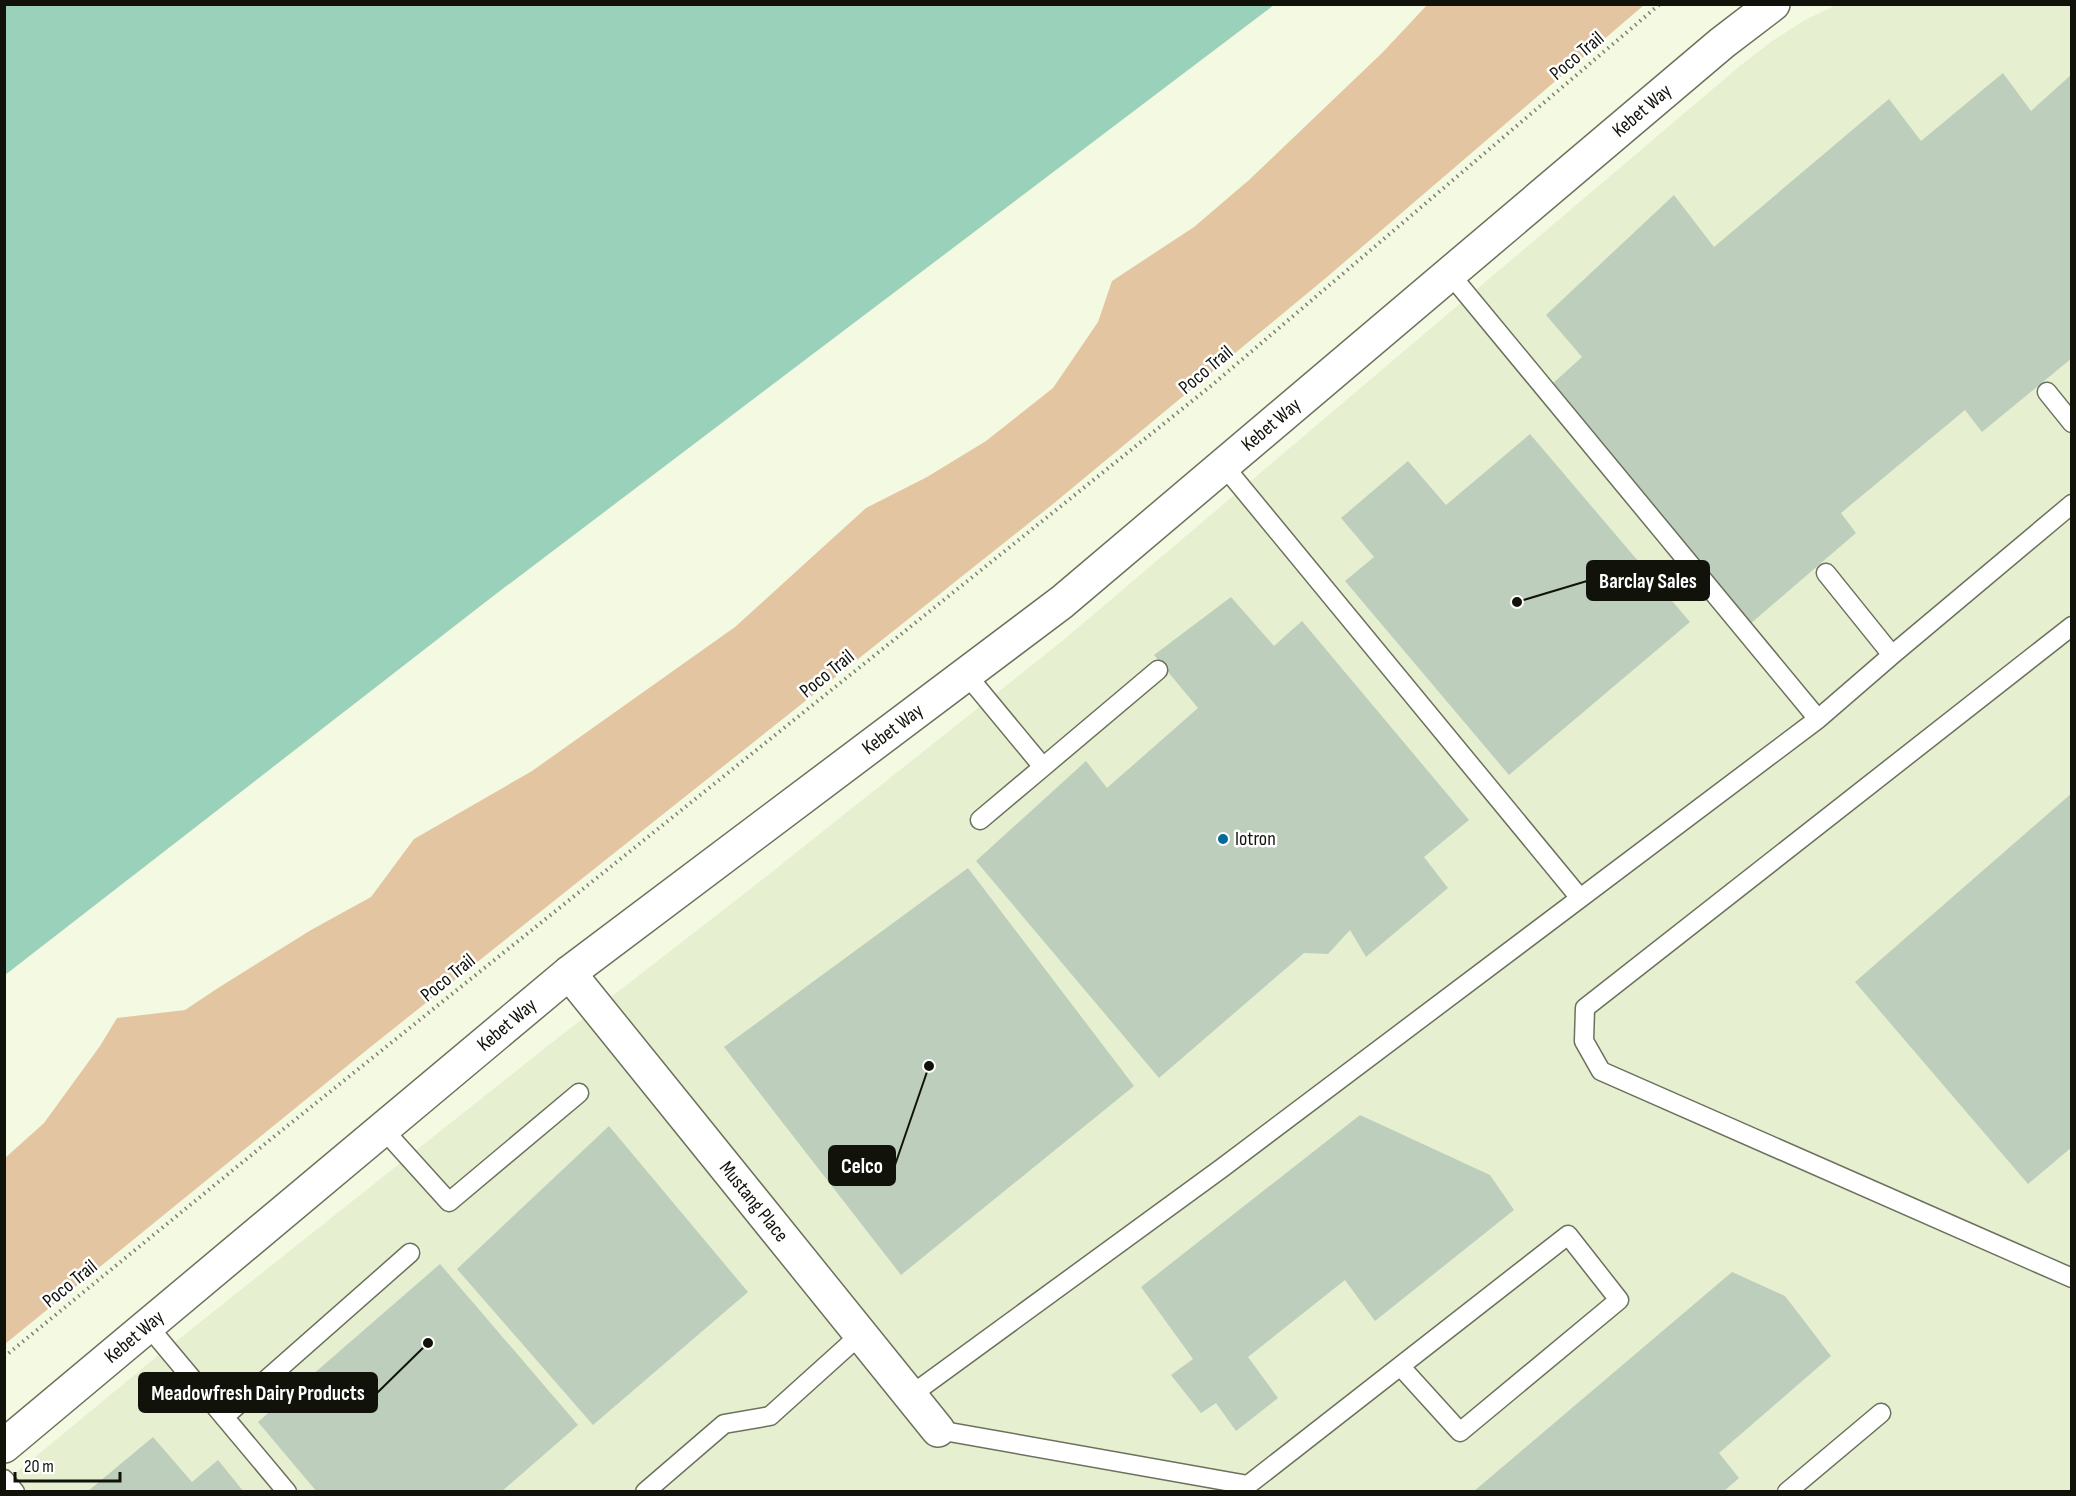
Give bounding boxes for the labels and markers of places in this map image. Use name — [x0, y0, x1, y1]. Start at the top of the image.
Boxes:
callout: Barclay Sales — [1587, 561, 1709, 600]
place label: Iotron — [1235, 827, 1276, 851]
marker: Iotron — [1216, 832, 1230, 846]
callout: Celco — [829, 1146, 895, 1185]
callout: Meadowfresh Dairy Products — [139, 1373, 377, 1412]

